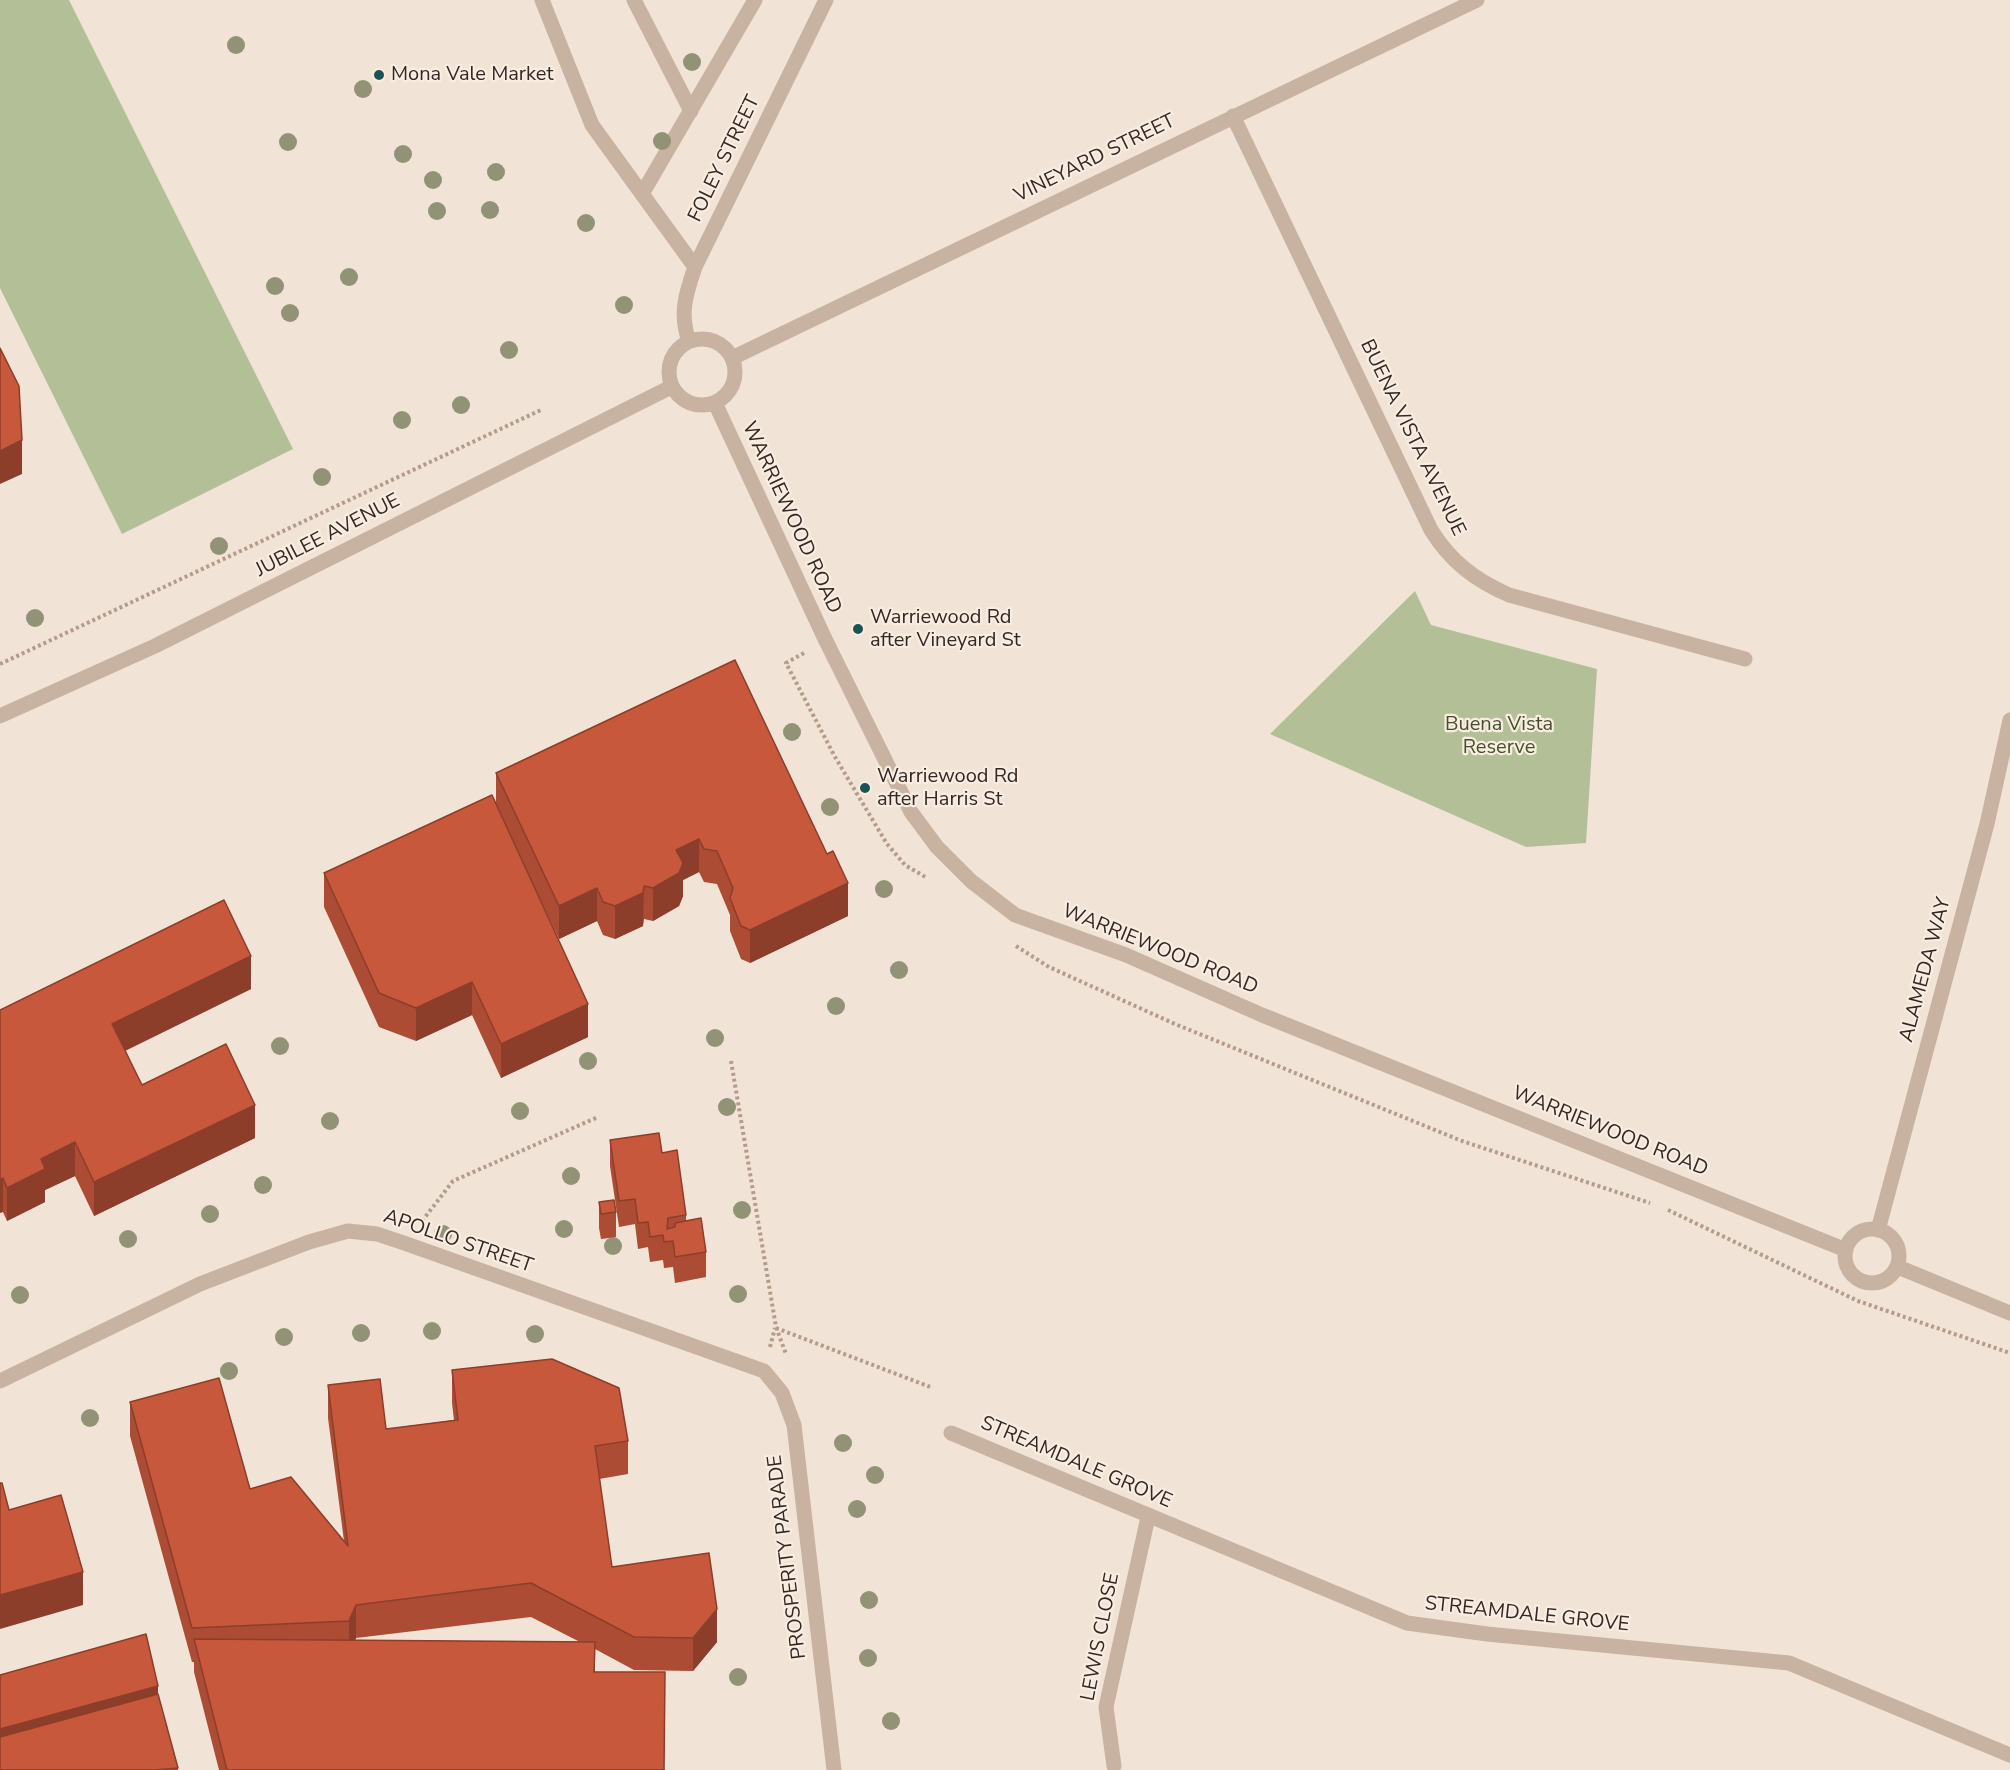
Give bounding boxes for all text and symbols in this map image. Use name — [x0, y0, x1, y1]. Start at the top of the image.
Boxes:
place label: Mona Vale Market — [391, 63, 553, 87]
marker: Mona Vale Market — [372, 68, 386, 82]
street label: FOLEY STREET — [684, 92, 766, 226]
street label: VINEYARD STREET — [1011, 110, 1179, 208]
street label: BUENA VISTA AVENUE — [1354, 336, 1470, 540]
street label: WARRIEWOOD ROAD — [736, 418, 846, 618]
street label: JUBILEE AVENUE — [252, 489, 404, 583]
place label: Warriewood Rd after Vineyard St — [870, 606, 1021, 653]
marker: Warriewood Rd after Vineyard St — [851, 622, 865, 636]
park label: Buena Vista Reserve — [1445, 713, 1553, 760]
place label: Warriewood Rd after Harris St — [877, 765, 1018, 812]
marker: Warriewood Rd after Harris St — [858, 781, 872, 795]
street label: ALAMEDA WAY — [1895, 895, 1957, 1045]
street label: WARRIEWOOD ROAD — [1059, 900, 1261, 1000]
street label: WARRIEWOOD ROAD — [1509, 1082, 1711, 1182]
street label: APOLLO STREET — [380, 1205, 536, 1279]
street label: STREAMDALE GROVE — [977, 1412, 1175, 1514]
street label: PROSPERITY PARADE — [764, 1453, 812, 1661]
street label: LEWIS CLOSE — [1077, 1571, 1125, 1703]
street label: STREAMDALE GROVE — [1424, 1592, 1630, 1638]

